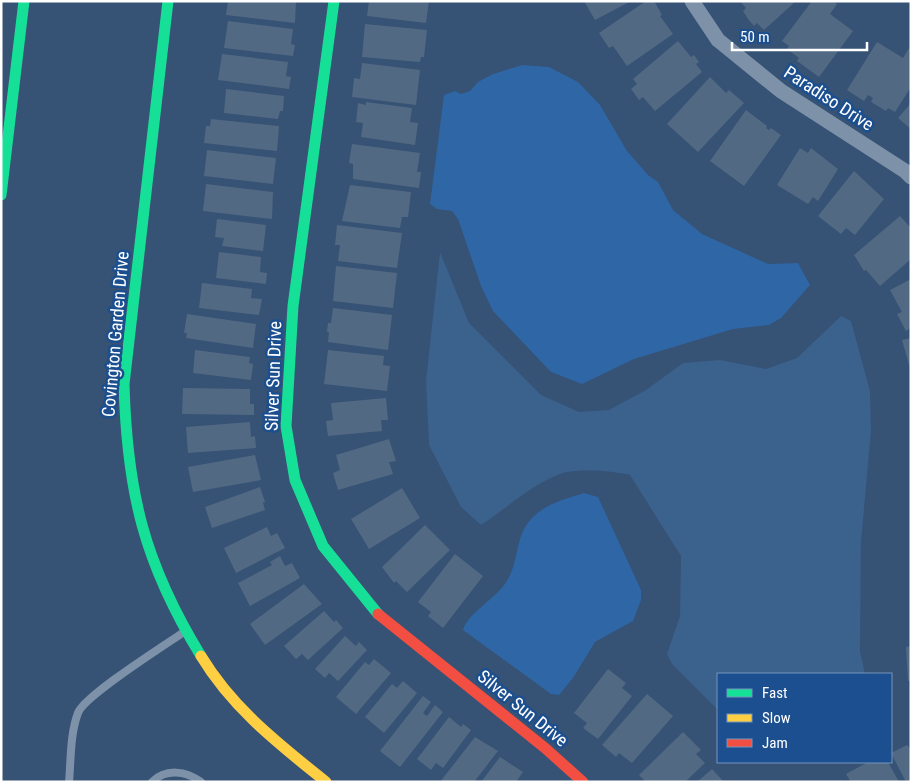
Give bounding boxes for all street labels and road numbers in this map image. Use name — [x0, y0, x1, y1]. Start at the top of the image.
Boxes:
street label: Paradiso Drive — [780, 61, 878, 135]
street label: Covington Garden Drive — [97, 250, 133, 418]
street label: Silver Sun Drive — [261, 321, 285, 431]
street label: Silver Sun Drive — [474, 665, 572, 751]

